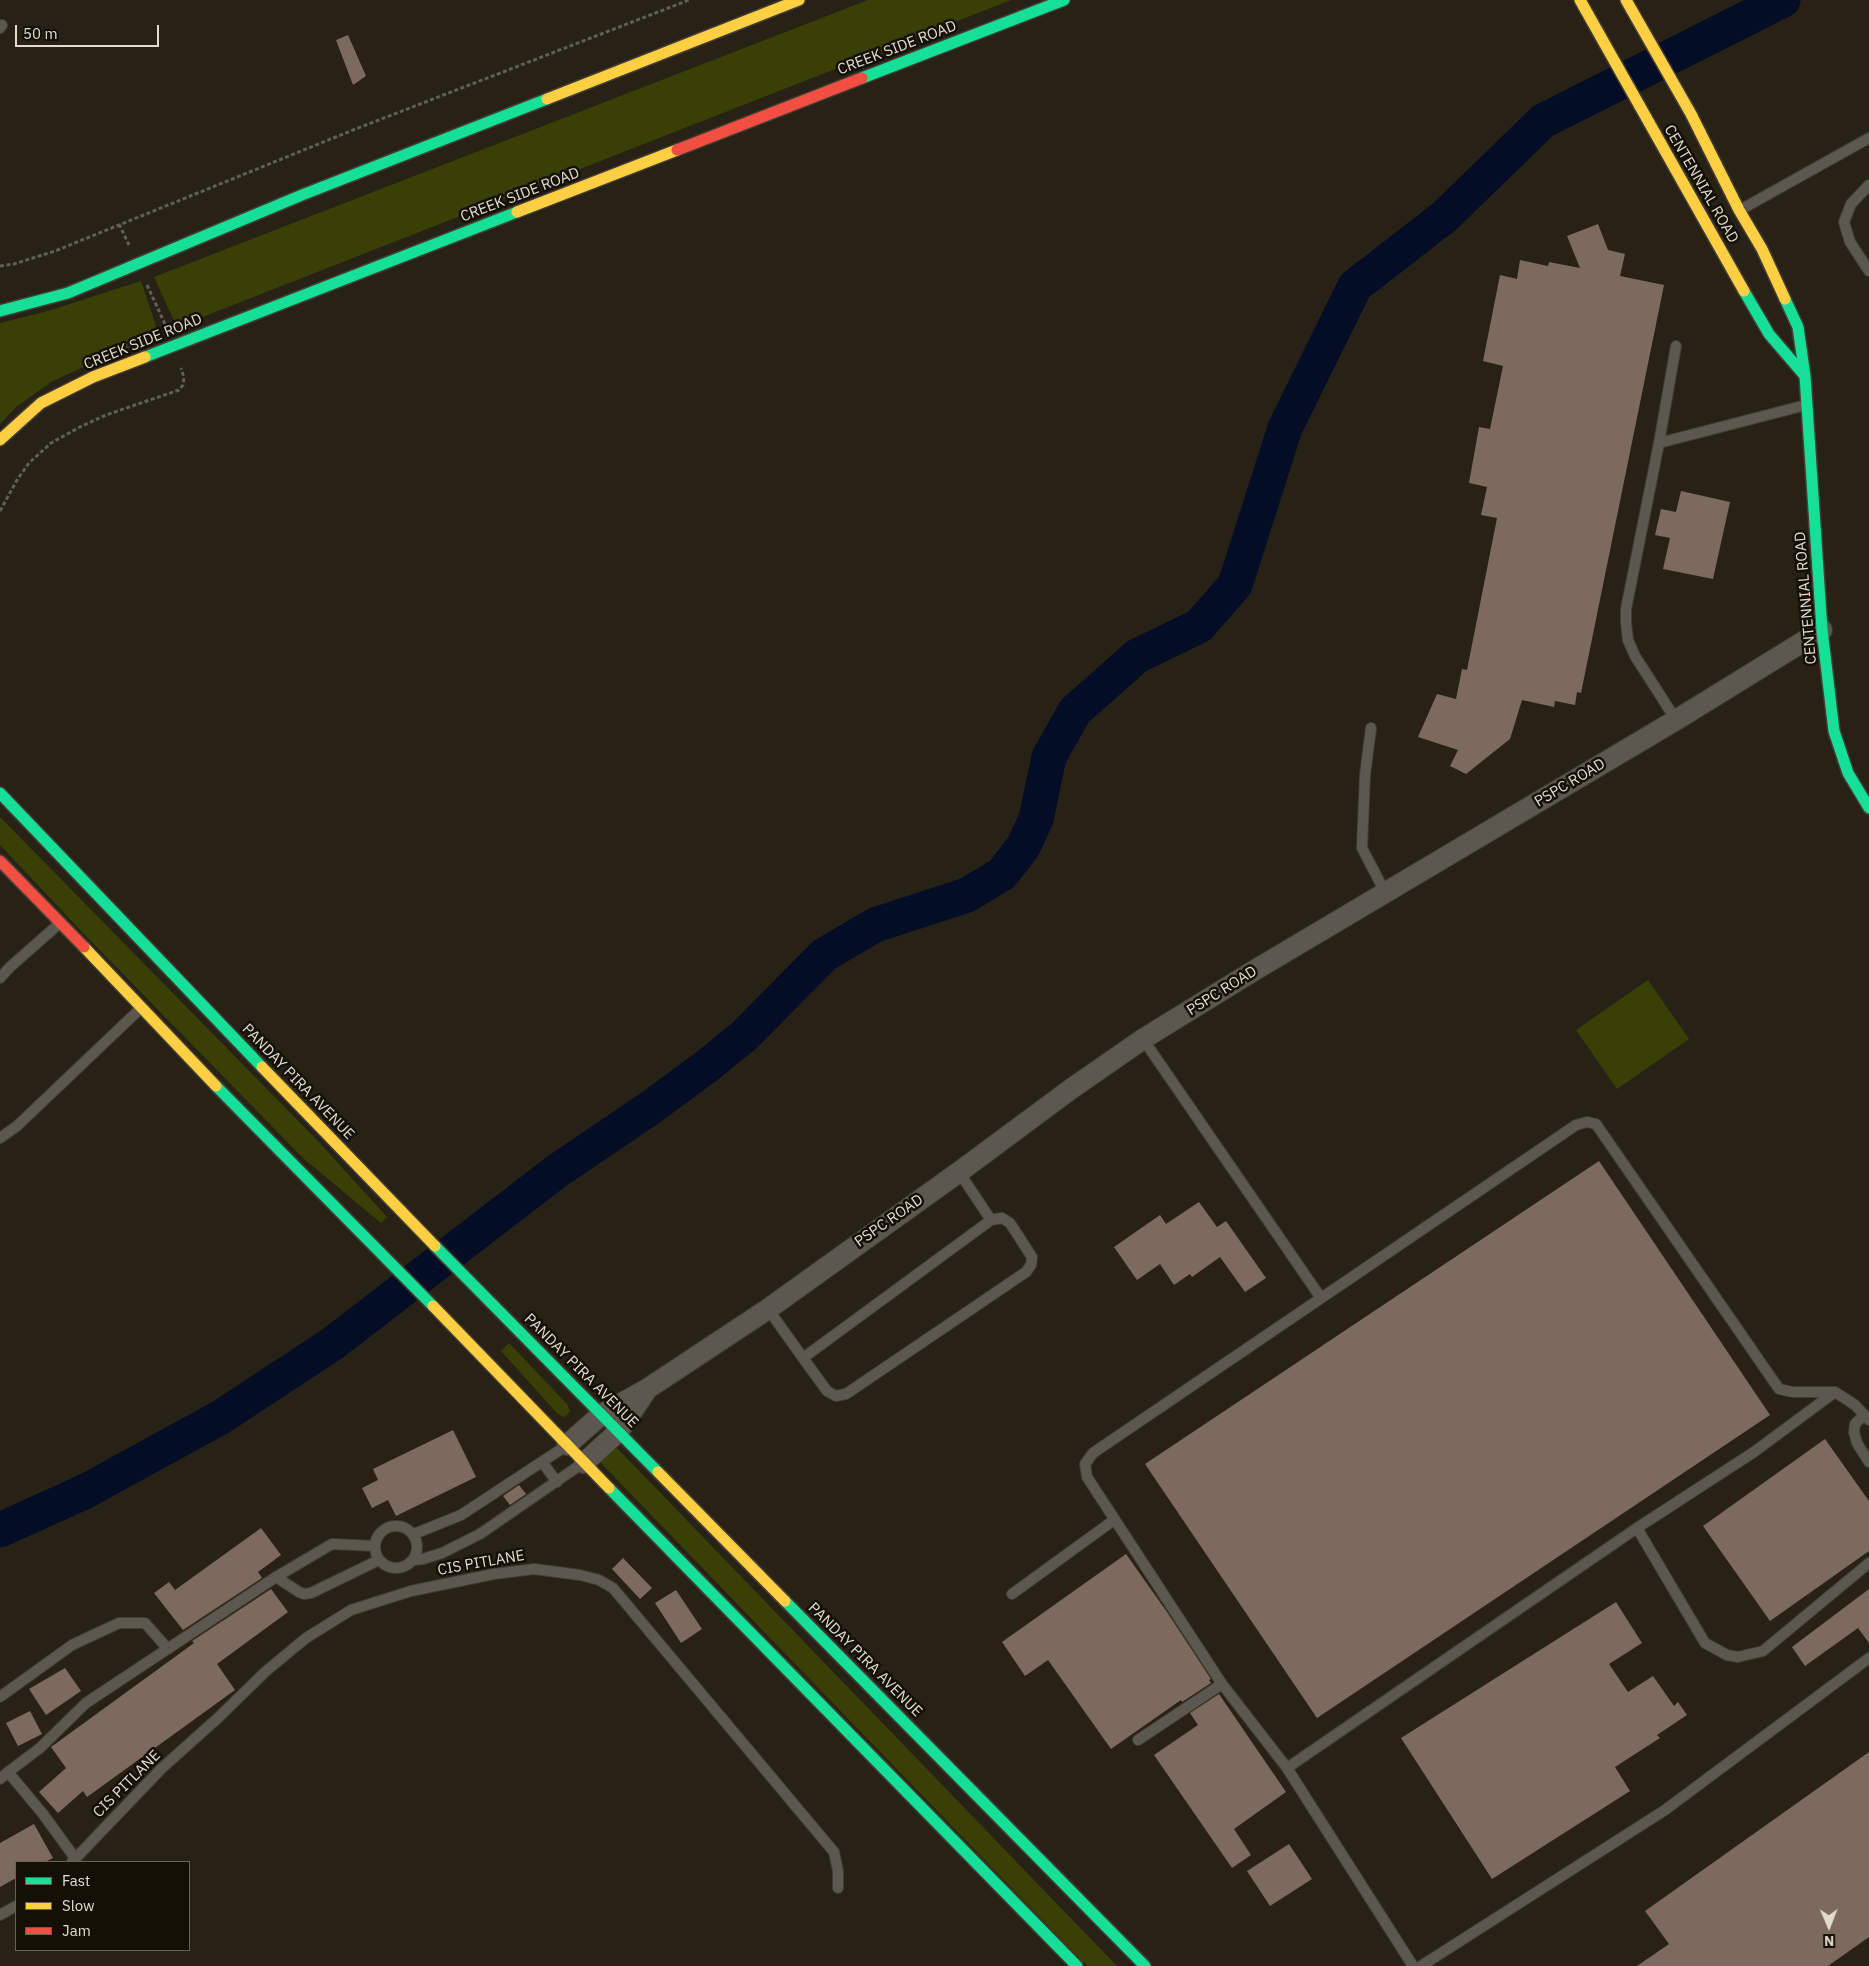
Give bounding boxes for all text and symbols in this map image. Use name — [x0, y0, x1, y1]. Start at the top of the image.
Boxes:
scale bar — [18, 15, 161, 47]
street label: CREEK SIDE ROAD — [835, 17, 959, 79]
text: 50 m — [23, 24, 58, 43]
street label: CENTENNIAL ROAD — [1660, 122, 1742, 246]
street label: CREEK SIDE ROAD — [458, 164, 582, 226]
street label: CREEK SIDE ROAD — [81, 310, 205, 374]
street label: CENTENNIAL ROAD — [1791, 531, 1821, 665]
street label: PSPC ROAD — [1531, 755, 1609, 811]
street label: PSPC ROAD — [1184, 962, 1260, 1020]
street label: PANDAY PIRA AVENUE — [238, 1020, 358, 1144]
street label: PSPC ROAD — [851, 1191, 927, 1251]
street label: PANDAY PIRA AVENUE — [520, 1310, 642, 1432]
street label: CIS PITLANE — [436, 1547, 526, 1579]
street label: PANDAY PIRA AVENUE — [804, 1599, 926, 1721]
street label: CIS PITLANE — [90, 1747, 164, 1821]
legend — [15, 1861, 190, 1951]
text: Fast — [62, 1871, 90, 1890]
text: Slow — [62, 1896, 95, 1915]
north arrow — [1804, 1901, 1854, 1951]
text: Jam — [62, 1921, 91, 1940]
text: N — [1824, 1932, 1834, 1950]

